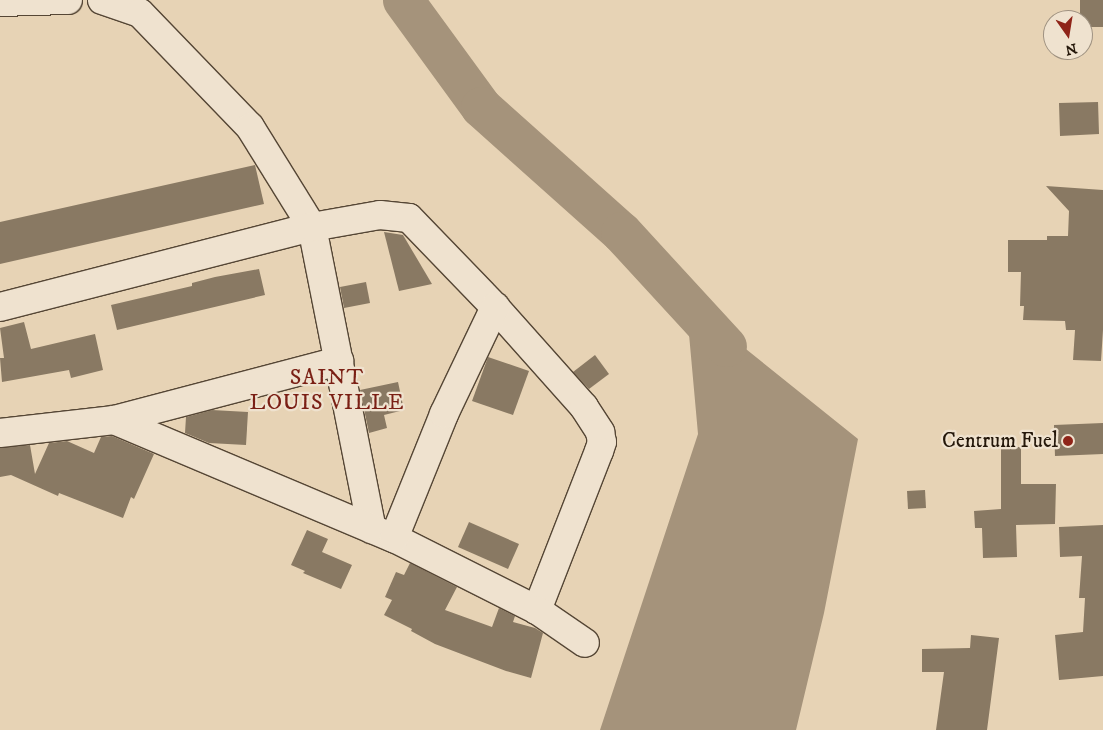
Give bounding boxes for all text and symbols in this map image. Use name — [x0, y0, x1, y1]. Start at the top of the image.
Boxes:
north arrow — [1043, 10, 1093, 60]
text: N — [1064, 39, 1079, 59]
district label: SAINT LOUIS VILLE — [248, 364, 406, 416]
place label: Centrum Fuel — [942, 428, 1058, 454]
marker: Centrum Fuel — [1062, 435, 1074, 447]

